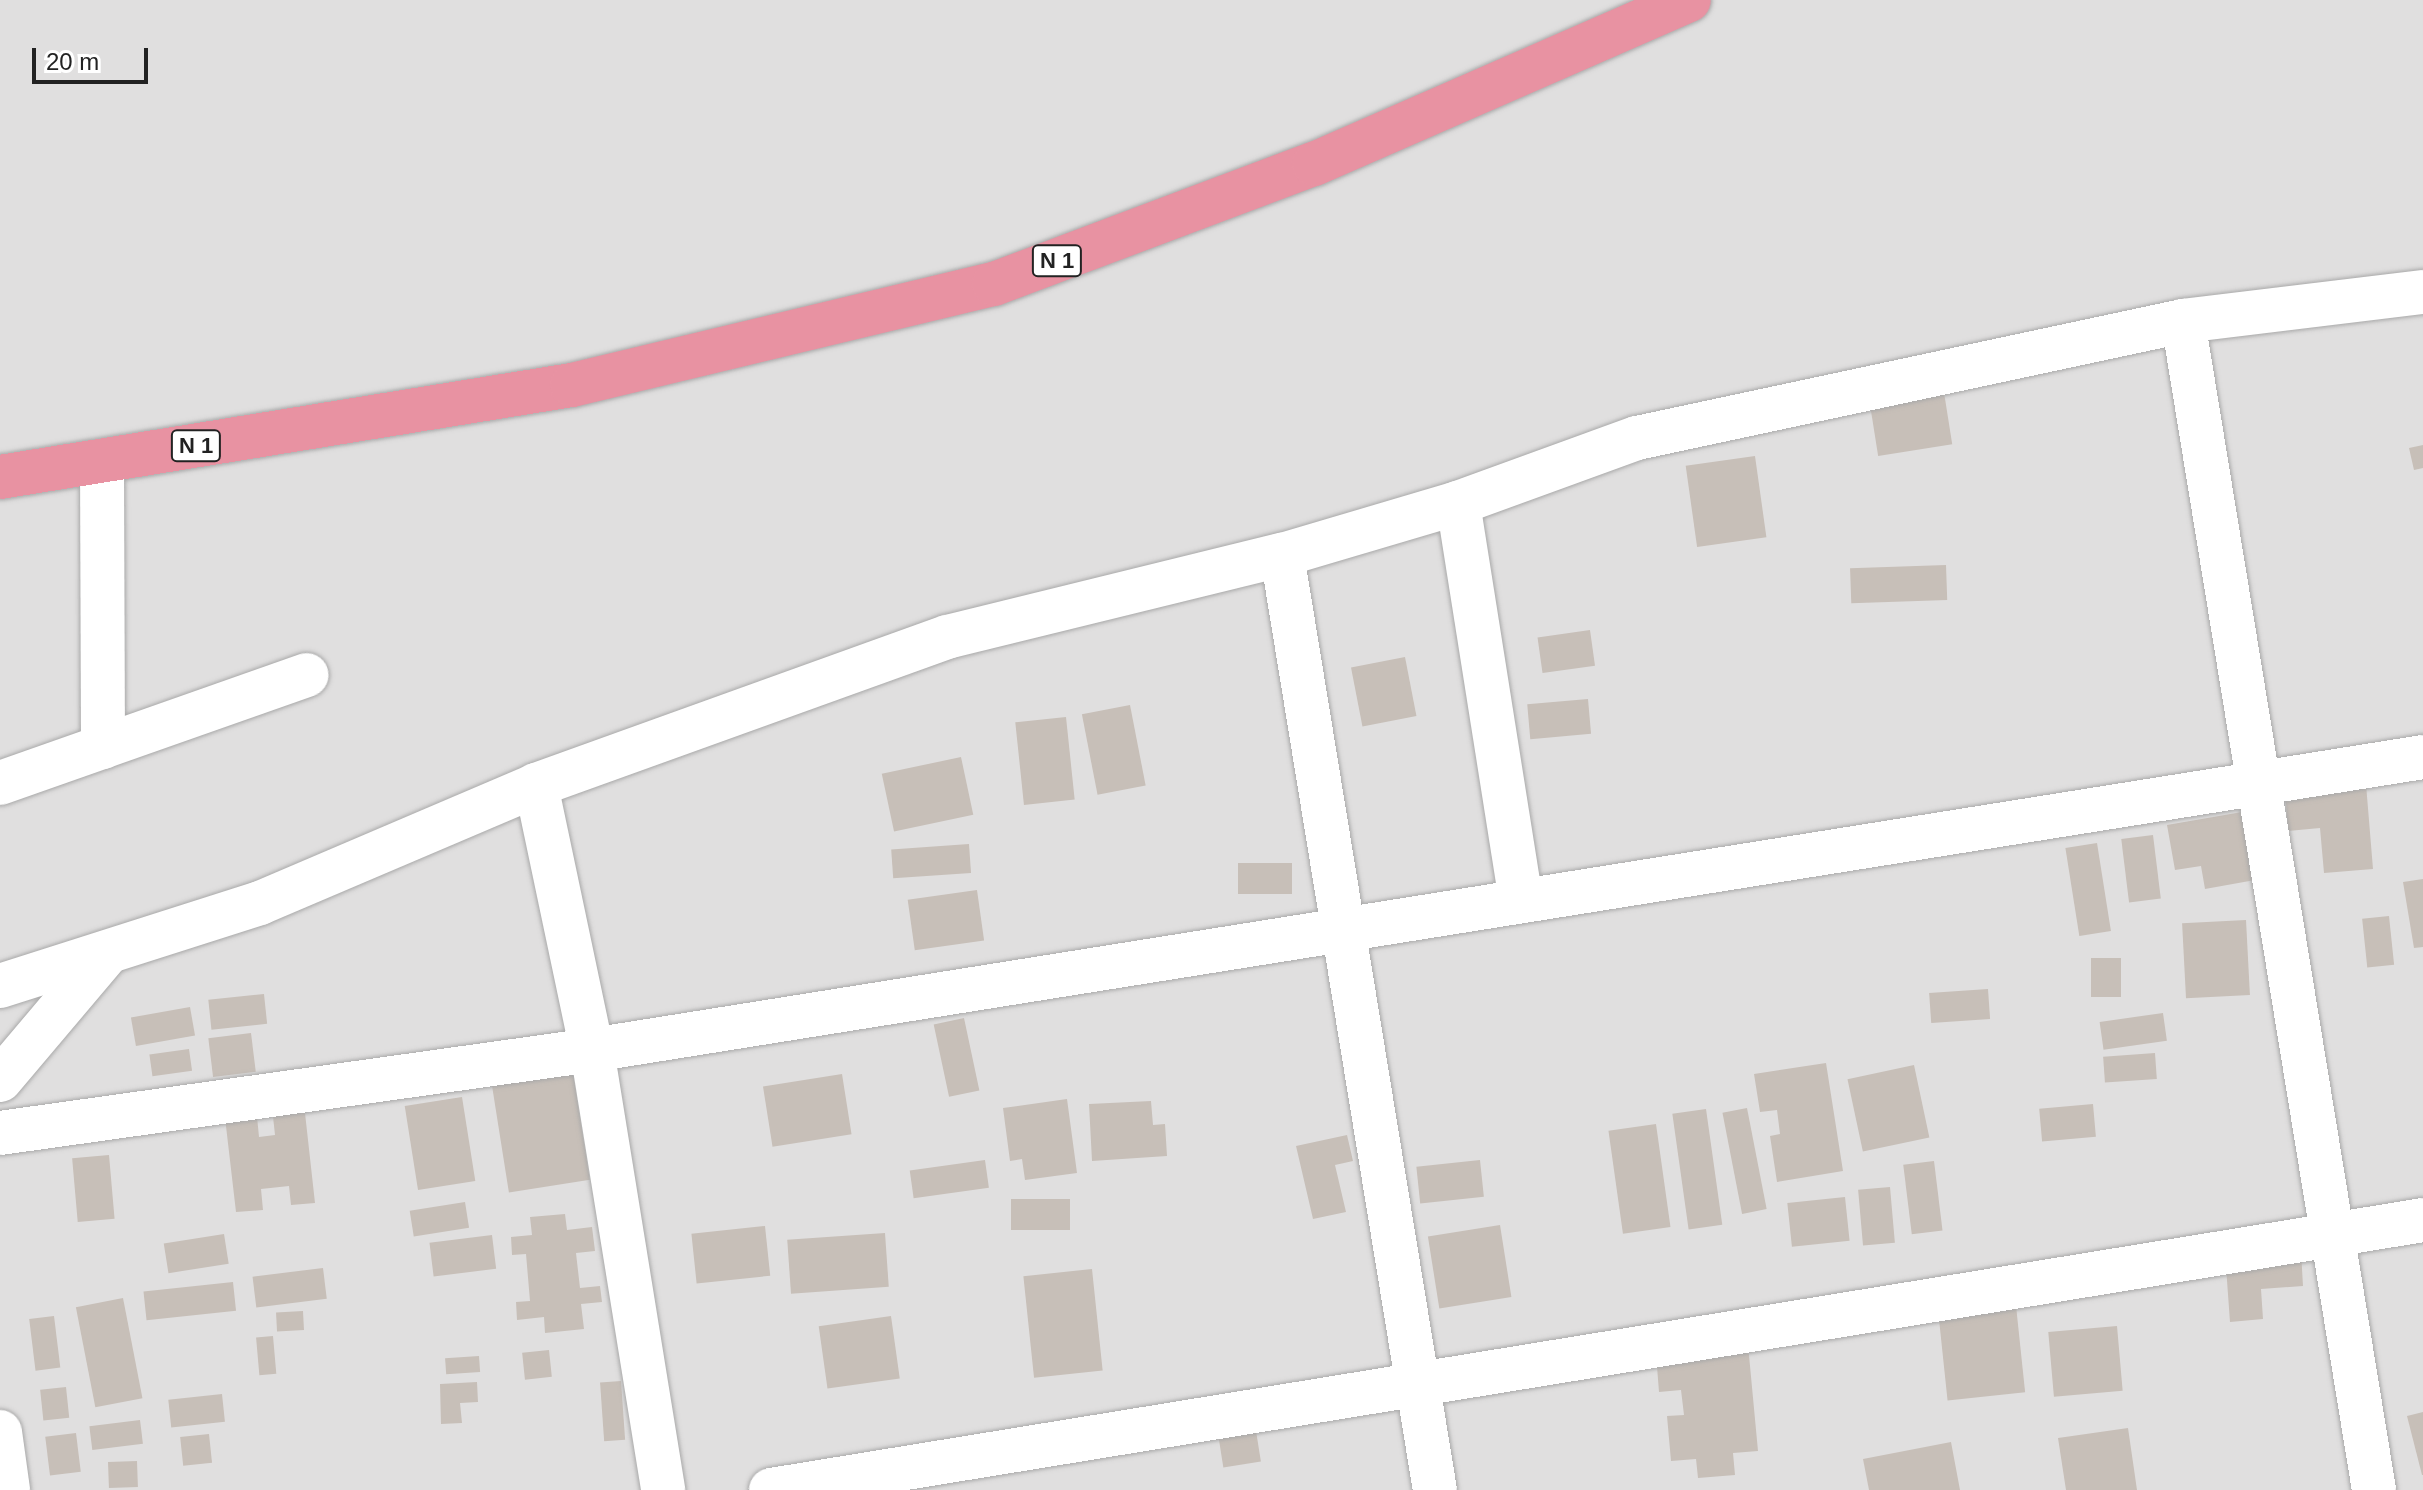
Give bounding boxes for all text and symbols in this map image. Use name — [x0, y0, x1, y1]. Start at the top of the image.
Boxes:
scale bar — [36, 32, 152, 82]
text: 20 m — [46, 48, 99, 75]
road number: N 1 — [1031, 243, 1083, 279]
road number: N 1 — [170, 428, 222, 464]

